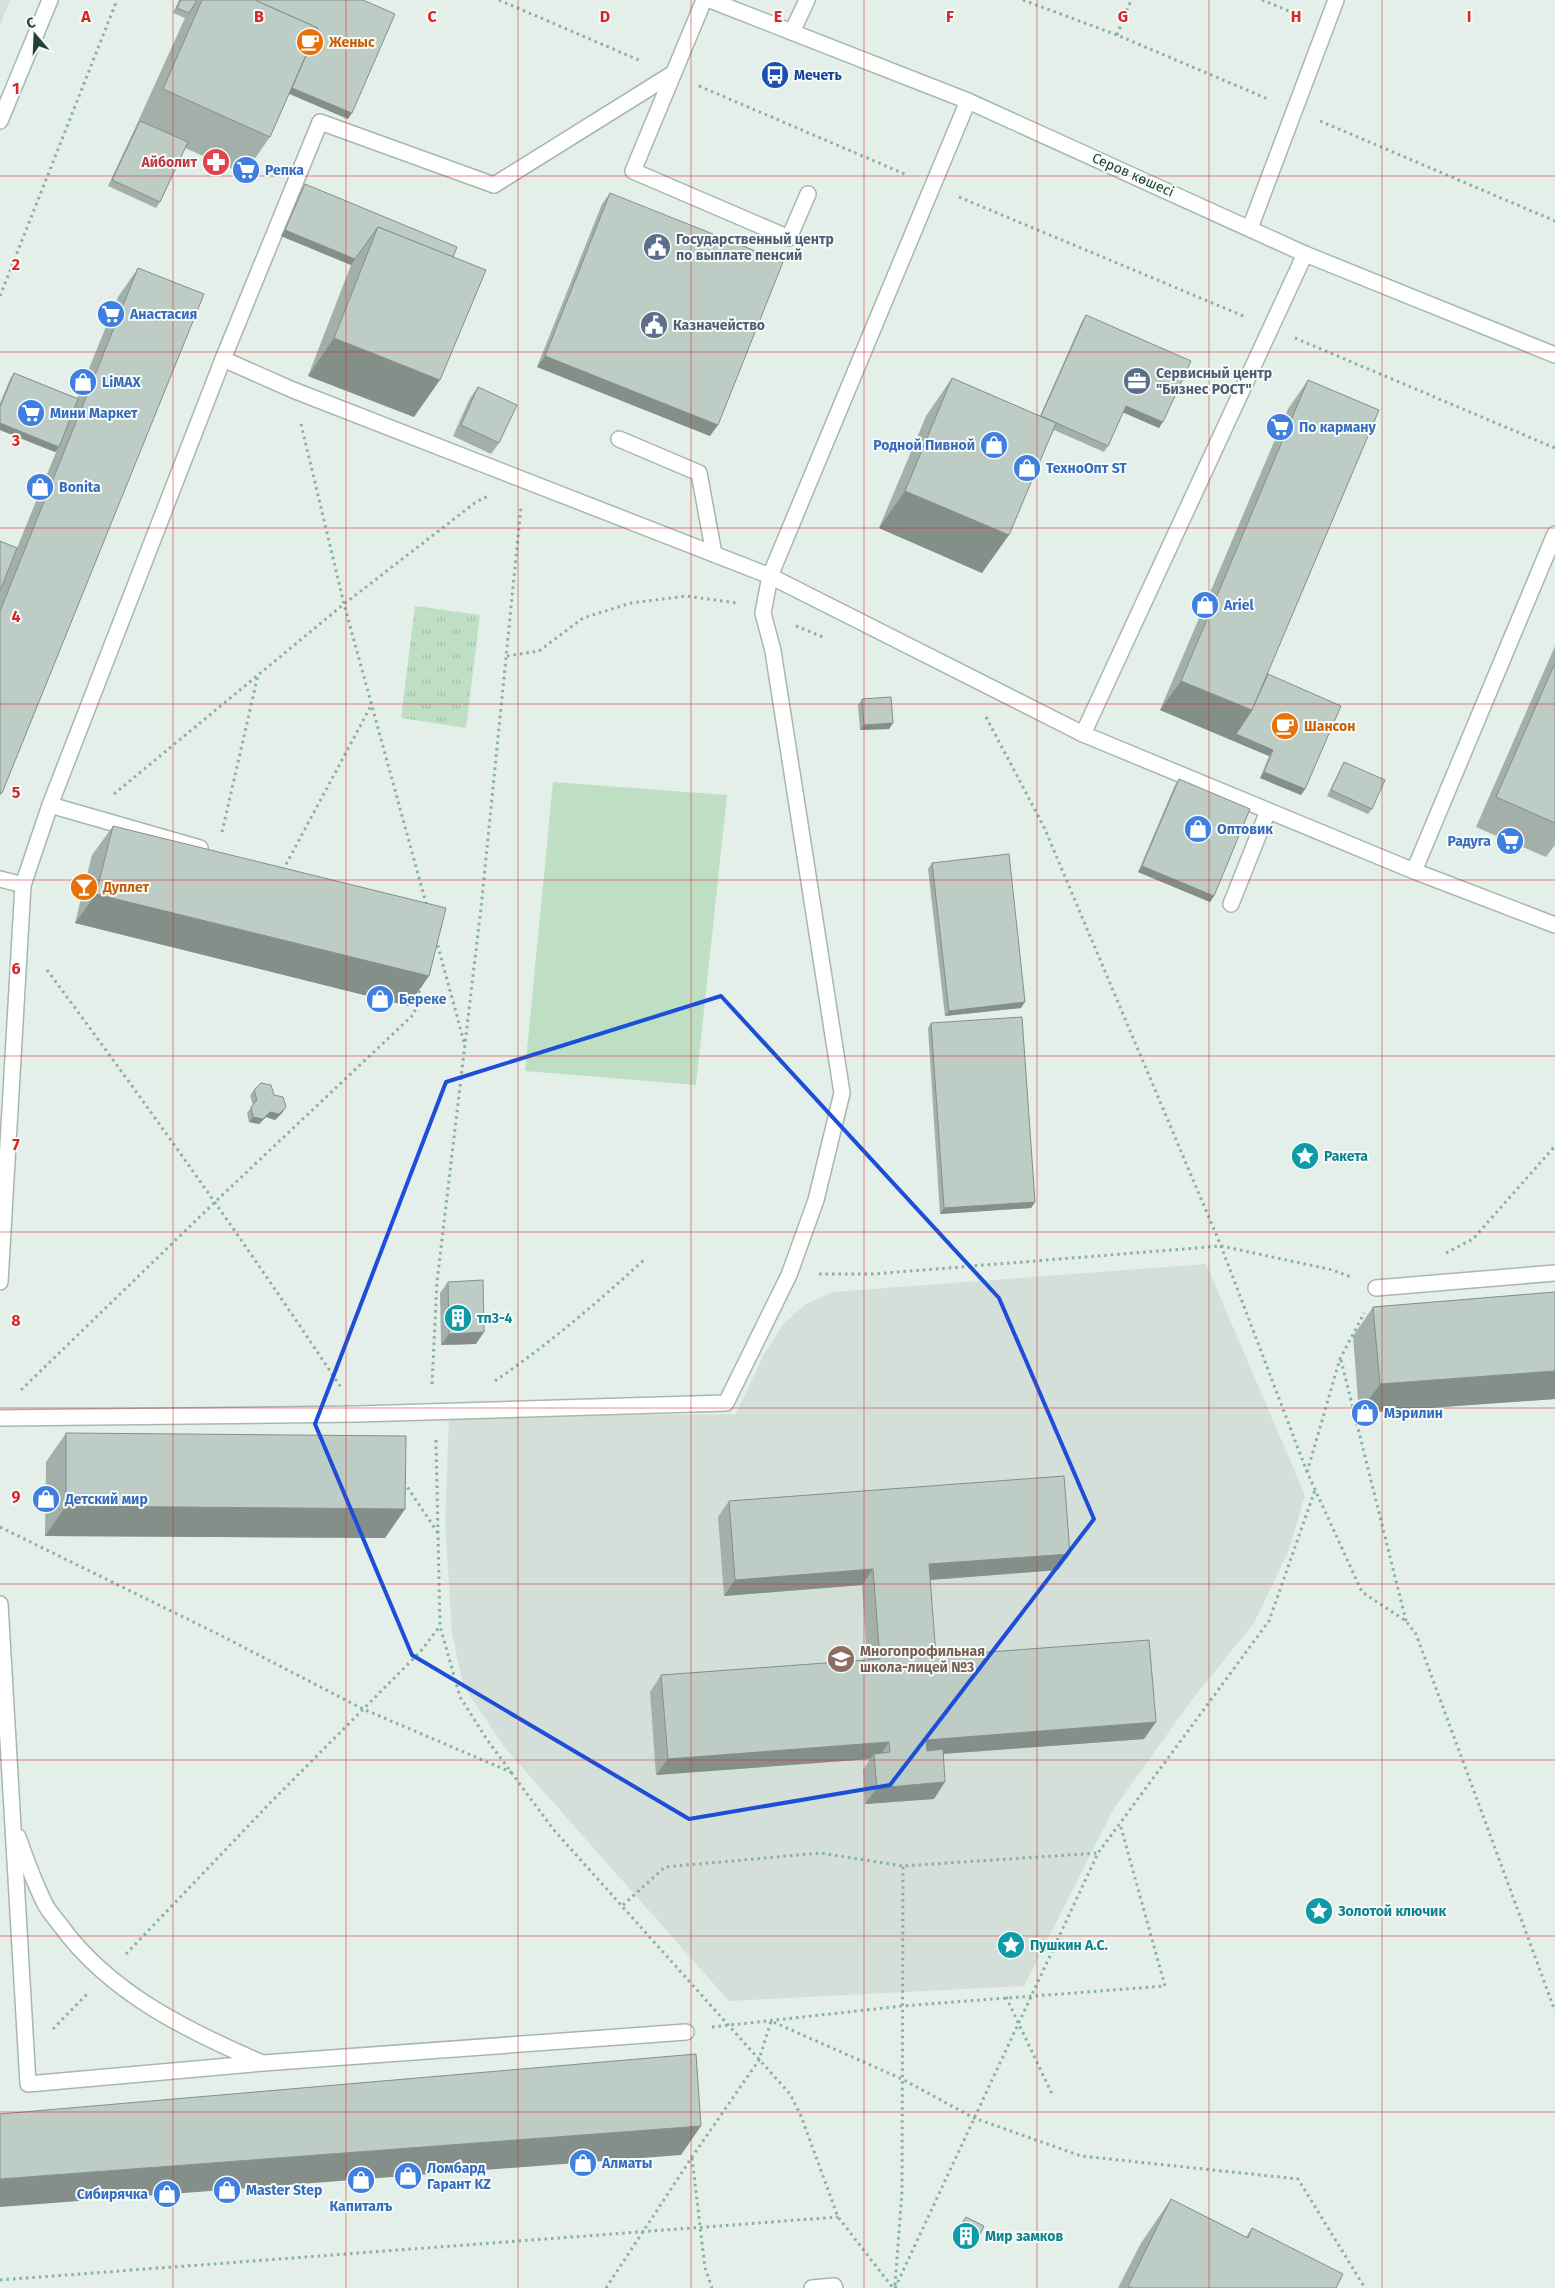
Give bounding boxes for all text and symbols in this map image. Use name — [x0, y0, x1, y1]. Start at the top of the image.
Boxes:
text: A — [80, 7, 91, 26]
text: B — [254, 7, 264, 26]
text: C — [427, 7, 437, 26]
text: D — [600, 7, 610, 26]
text: E — [774, 7, 782, 26]
text: F — [946, 7, 954, 26]
text: G — [1118, 7, 1128, 26]
text: H — [1291, 7, 1301, 26]
text: I — [1467, 7, 1471, 26]
north arrow — [10, 10, 60, 60]
text: С — [24, 14, 38, 33]
cafe icon: Женыс — [295, 27, 325, 57]
place label: Женыс — [328, 34, 375, 51]
bus stop icon: Мечеть — [760, 60, 790, 90]
place label: Мечеть — [794, 67, 842, 84]
text: 1 — [12, 79, 20, 98]
pharmacy icon: Айболит — [201, 147, 231, 177]
street label: Серов көшесі — [1089, 149, 1177, 201]
place label: Айболит — [141, 154, 197, 171]
supermarket icon: Репка — [231, 155, 261, 185]
place label: Репка — [265, 162, 304, 179]
place label: Государственный центр по выплате пенсий — [676, 231, 834, 264]
public building icon: Государственный центр по выплате пенсий — [642, 232, 672, 262]
text: 2 — [12, 255, 20, 274]
supermarket icon: Анастасия — [96, 299, 126, 329]
place label: Анастасия — [129, 306, 197, 323]
public building icon: Казначейство — [639, 310, 669, 340]
place label: Казначейство — [673, 317, 765, 334]
place label: Сервисный центр "Бизнес РОСТ" — [1156, 365, 1272, 398]
office icon: Сервисный центр "Бизнес РОСТ" — [1122, 366, 1152, 396]
shop icon: LiMAX — [68, 367, 98, 397]
place label: LiMAX — [102, 374, 141, 391]
supermarket icon: Мини Маркет — [16, 398, 46, 428]
place label: Мини Маркет — [50, 405, 138, 422]
supermarket icon: По карману — [1265, 412, 1295, 442]
place label: По карману — [1299, 419, 1377, 436]
shop icon: Родной Пивной — [979, 430, 1009, 460]
text: 3 — [11, 431, 20, 450]
place label: Родной Пивной — [873, 437, 975, 454]
shop icon: ТехноОпт ST — [1012, 453, 1042, 483]
place label: ТехноОпт ST — [1046, 460, 1127, 477]
shop icon: Bonita — [25, 472, 55, 502]
place label: Bonita — [59, 479, 101, 496]
shop icon: Ariel — [1190, 590, 1220, 620]
place label: Ariel — [1223, 597, 1255, 614]
text: 4 — [11, 607, 21, 626]
cafe icon: Шансон — [1270, 711, 1300, 741]
place label: Шансон — [1304, 718, 1355, 735]
text: 5 — [12, 783, 21, 802]
shop icon: Оптовик — [1183, 814, 1213, 844]
place label: Оптовик — [1217, 821, 1273, 838]
supermarket icon: Радуга — [1495, 826, 1525, 856]
place label: Радуга — [1447, 833, 1491, 850]
bar icon: Дуплет — [69, 872, 99, 902]
place label: Дуплет — [102, 879, 149, 896]
text: 6 — [11, 959, 21, 978]
shop icon: Береке — [365, 984, 395, 1014]
place label: Береке — [399, 991, 447, 1008]
text: 7 — [12, 1135, 20, 1154]
place icon: Ракета — [1290, 1141, 1320, 1171]
place label: Ракета — [1324, 1148, 1368, 1165]
building icon: тп3-4 — [443, 1303, 473, 1333]
place label: тп3-4 — [477, 1310, 513, 1327]
text: 8 — [11, 1311, 21, 1330]
shop icon: Мэрилин — [1350, 1398, 1380, 1428]
place label: Мэрилин — [1384, 1405, 1443, 1422]
shop icon: Детский мир — [31, 1484, 61, 1514]
text: 9 — [12, 1487, 21, 1506]
place label: Детский мир — [64, 1491, 148, 1508]
place label: Многопрофильная школа-лицей №3 — [860, 1643, 985, 1676]
school or university icon: Многопрофильная школа-лицей №3 — [826, 1644, 856, 1674]
place icon: Золотой ключик — [1304, 1896, 1334, 1926]
place label: Золотой ключик — [1337, 1903, 1446, 1920]
place icon: Пушкин А.С. — [996, 1930, 1026, 1960]
place label: Пушкин А.С. — [1030, 1937, 1108, 1954]
shop icon: Алматы — [568, 2148, 598, 2178]
place label: Алматы — [601, 2155, 652, 2172]
place label: Ломбард Гарант KZ — [427, 2160, 491, 2193]
shop icon: Ломбард Гарант KZ — [393, 2161, 423, 2191]
shop icon: Капиталъ — [346, 2165, 376, 2195]
shop icon: Master Step — [212, 2175, 242, 2205]
shop icon: Сибирячка — [152, 2179, 182, 2209]
place label: Master Step — [246, 2182, 322, 2199]
place label: Сибирячка — [77, 2186, 148, 2203]
place label: Капиталъ — [329, 2198, 393, 2215]
building icon: Мир замков — [951, 2221, 981, 2251]
place label: Мир замков — [985, 2228, 1064, 2245]

